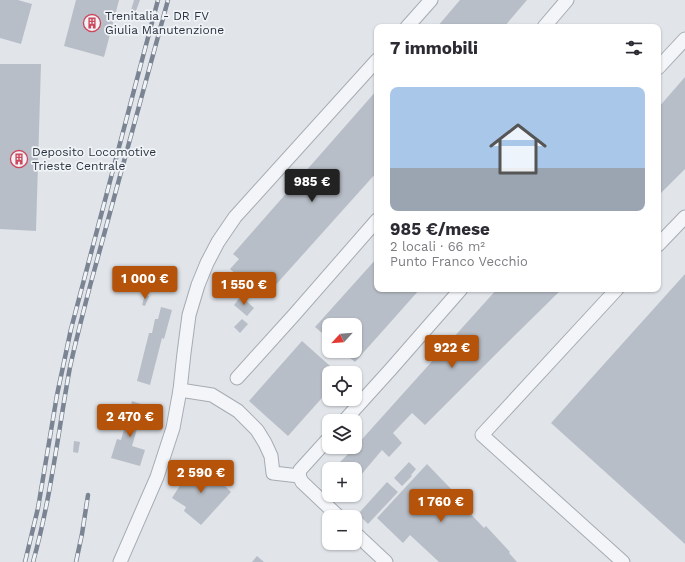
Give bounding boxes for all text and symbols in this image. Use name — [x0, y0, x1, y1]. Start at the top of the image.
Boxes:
place label: Trenitalia - DR FV Giulia Manutenzione — [105, 9, 224, 37]
building icon: Trenitalia - DR FV Giulia Manutenzione — [82, 13, 102, 33]
icon: filters — [623, 37, 645, 59]
text: 7 immobili — [390, 38, 478, 58]
icon: home — [482, 113, 554, 185]
place label: Deposito Locomotive Trieste Centrale — [32, 145, 156, 173]
building icon: Deposito Locomotive Trieste Centrale — [9, 149, 29, 169]
pin: 985 € — [284, 169, 340, 203]
text: 985 € — [294, 174, 330, 189]
text: 985 €/mese — [390, 219, 490, 239]
text: 2 locali · 66 m² — [390, 239, 485, 254]
text: Punto Franco Vecchio — [390, 254, 528, 269]
pin: 1 000 € — [108, 266, 182, 300]
text: 1 000 € — [121, 271, 169, 286]
pin: 1 550 € — [207, 272, 281, 306]
text: 1 550 € — [221, 277, 267, 292]
north arrow — [322, 318, 362, 358]
map controls — [322, 318, 362, 550]
pin: 922 € — [424, 335, 480, 369]
text: 922 € — [434, 340, 470, 355]
button: locate — [322, 366, 362, 406]
pin: 2 470 € — [93, 404, 167, 438]
text: 2 470 € — [106, 409, 154, 424]
button: layers — [322, 414, 362, 454]
pin: 2 590 € — [164, 460, 238, 494]
button: + — [322, 462, 362, 502]
text: 2 590 € — [177, 465, 225, 480]
pin: 1 760 € — [404, 489, 478, 523]
text: 1 760 € — [418, 494, 464, 509]
button: − — [322, 510, 362, 550]

